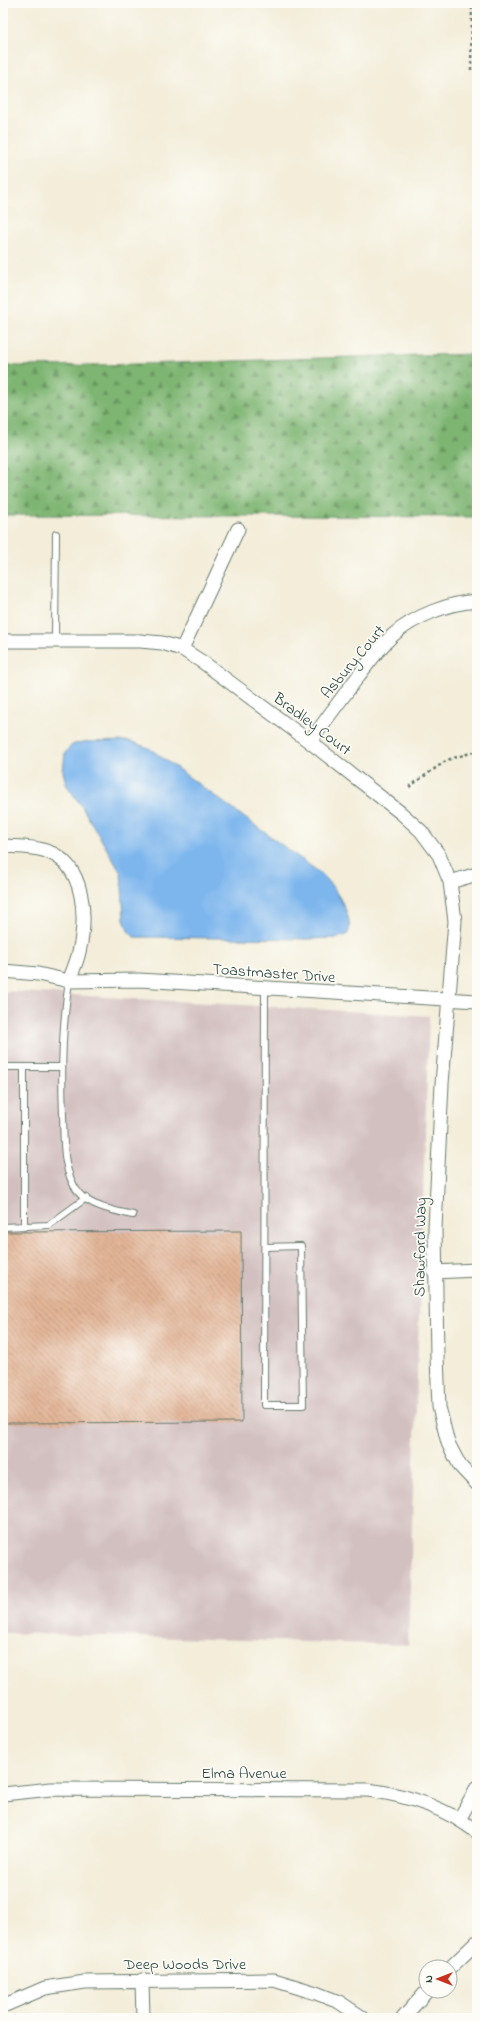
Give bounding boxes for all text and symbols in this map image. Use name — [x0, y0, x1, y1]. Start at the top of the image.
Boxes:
street label: Asbury Court — [315, 620, 392, 704]
street label: Bradley Court — [267, 687, 357, 762]
street label: Toastmaster Drive — [212, 958, 337, 990]
street label: Shawford Way — [408, 1197, 434, 1297]
street label: Elma Avenue — [201, 1762, 287, 1786]
street label: Deep Woods Drive — [123, 1953, 247, 1977]
north arrow — [418, 1959, 458, 1999]
text: N — [421, 1975, 437, 1983]

